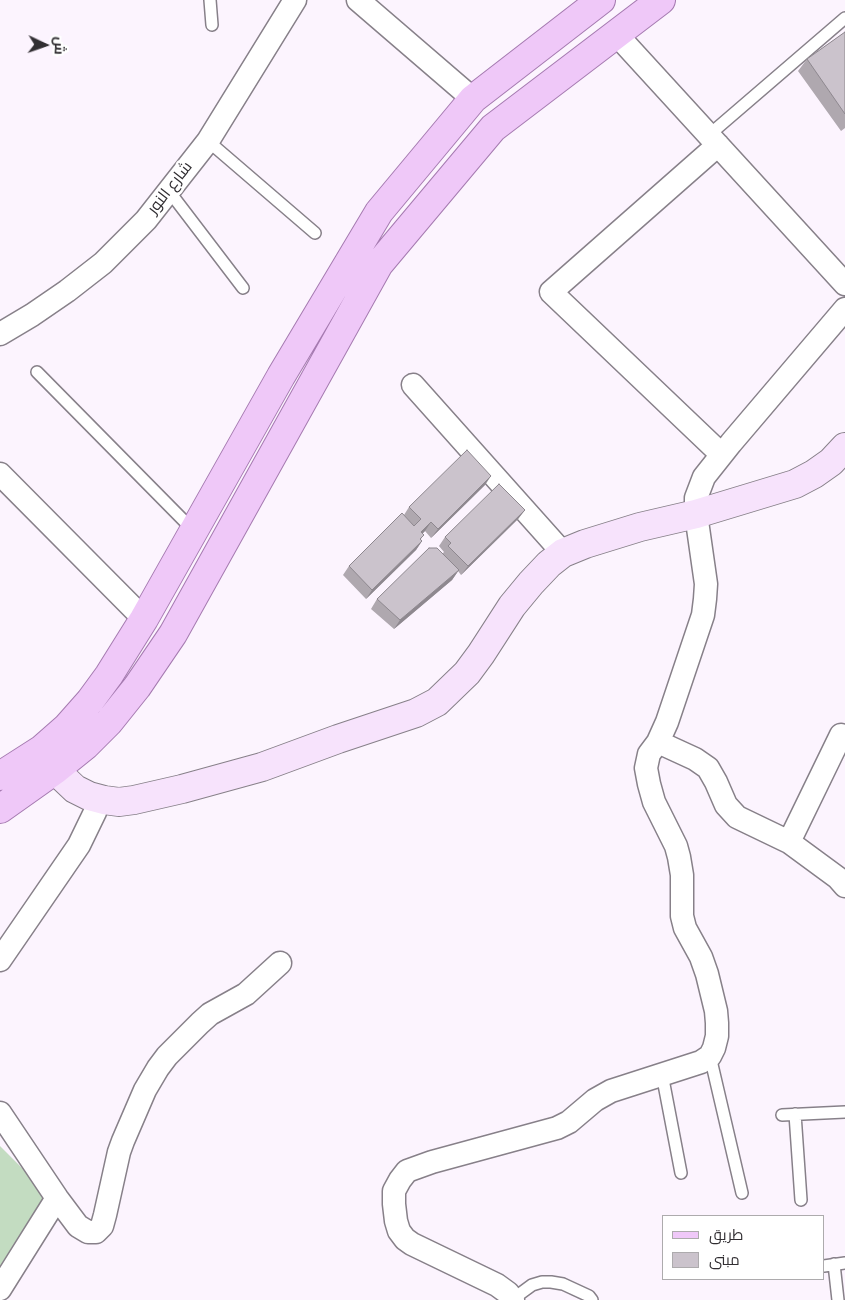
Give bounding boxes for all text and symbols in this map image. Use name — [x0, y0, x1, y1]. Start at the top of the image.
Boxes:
north arrow — [20, 20, 70, 70]
text: ش — [51, 36, 69, 55]
street label: شارع النور — [143, 158, 197, 218]
legend — [662, 1215, 825, 1280]
text: طريق — [709, 1225, 743, 1244]
text: مبنى — [709, 1250, 740, 1269]

